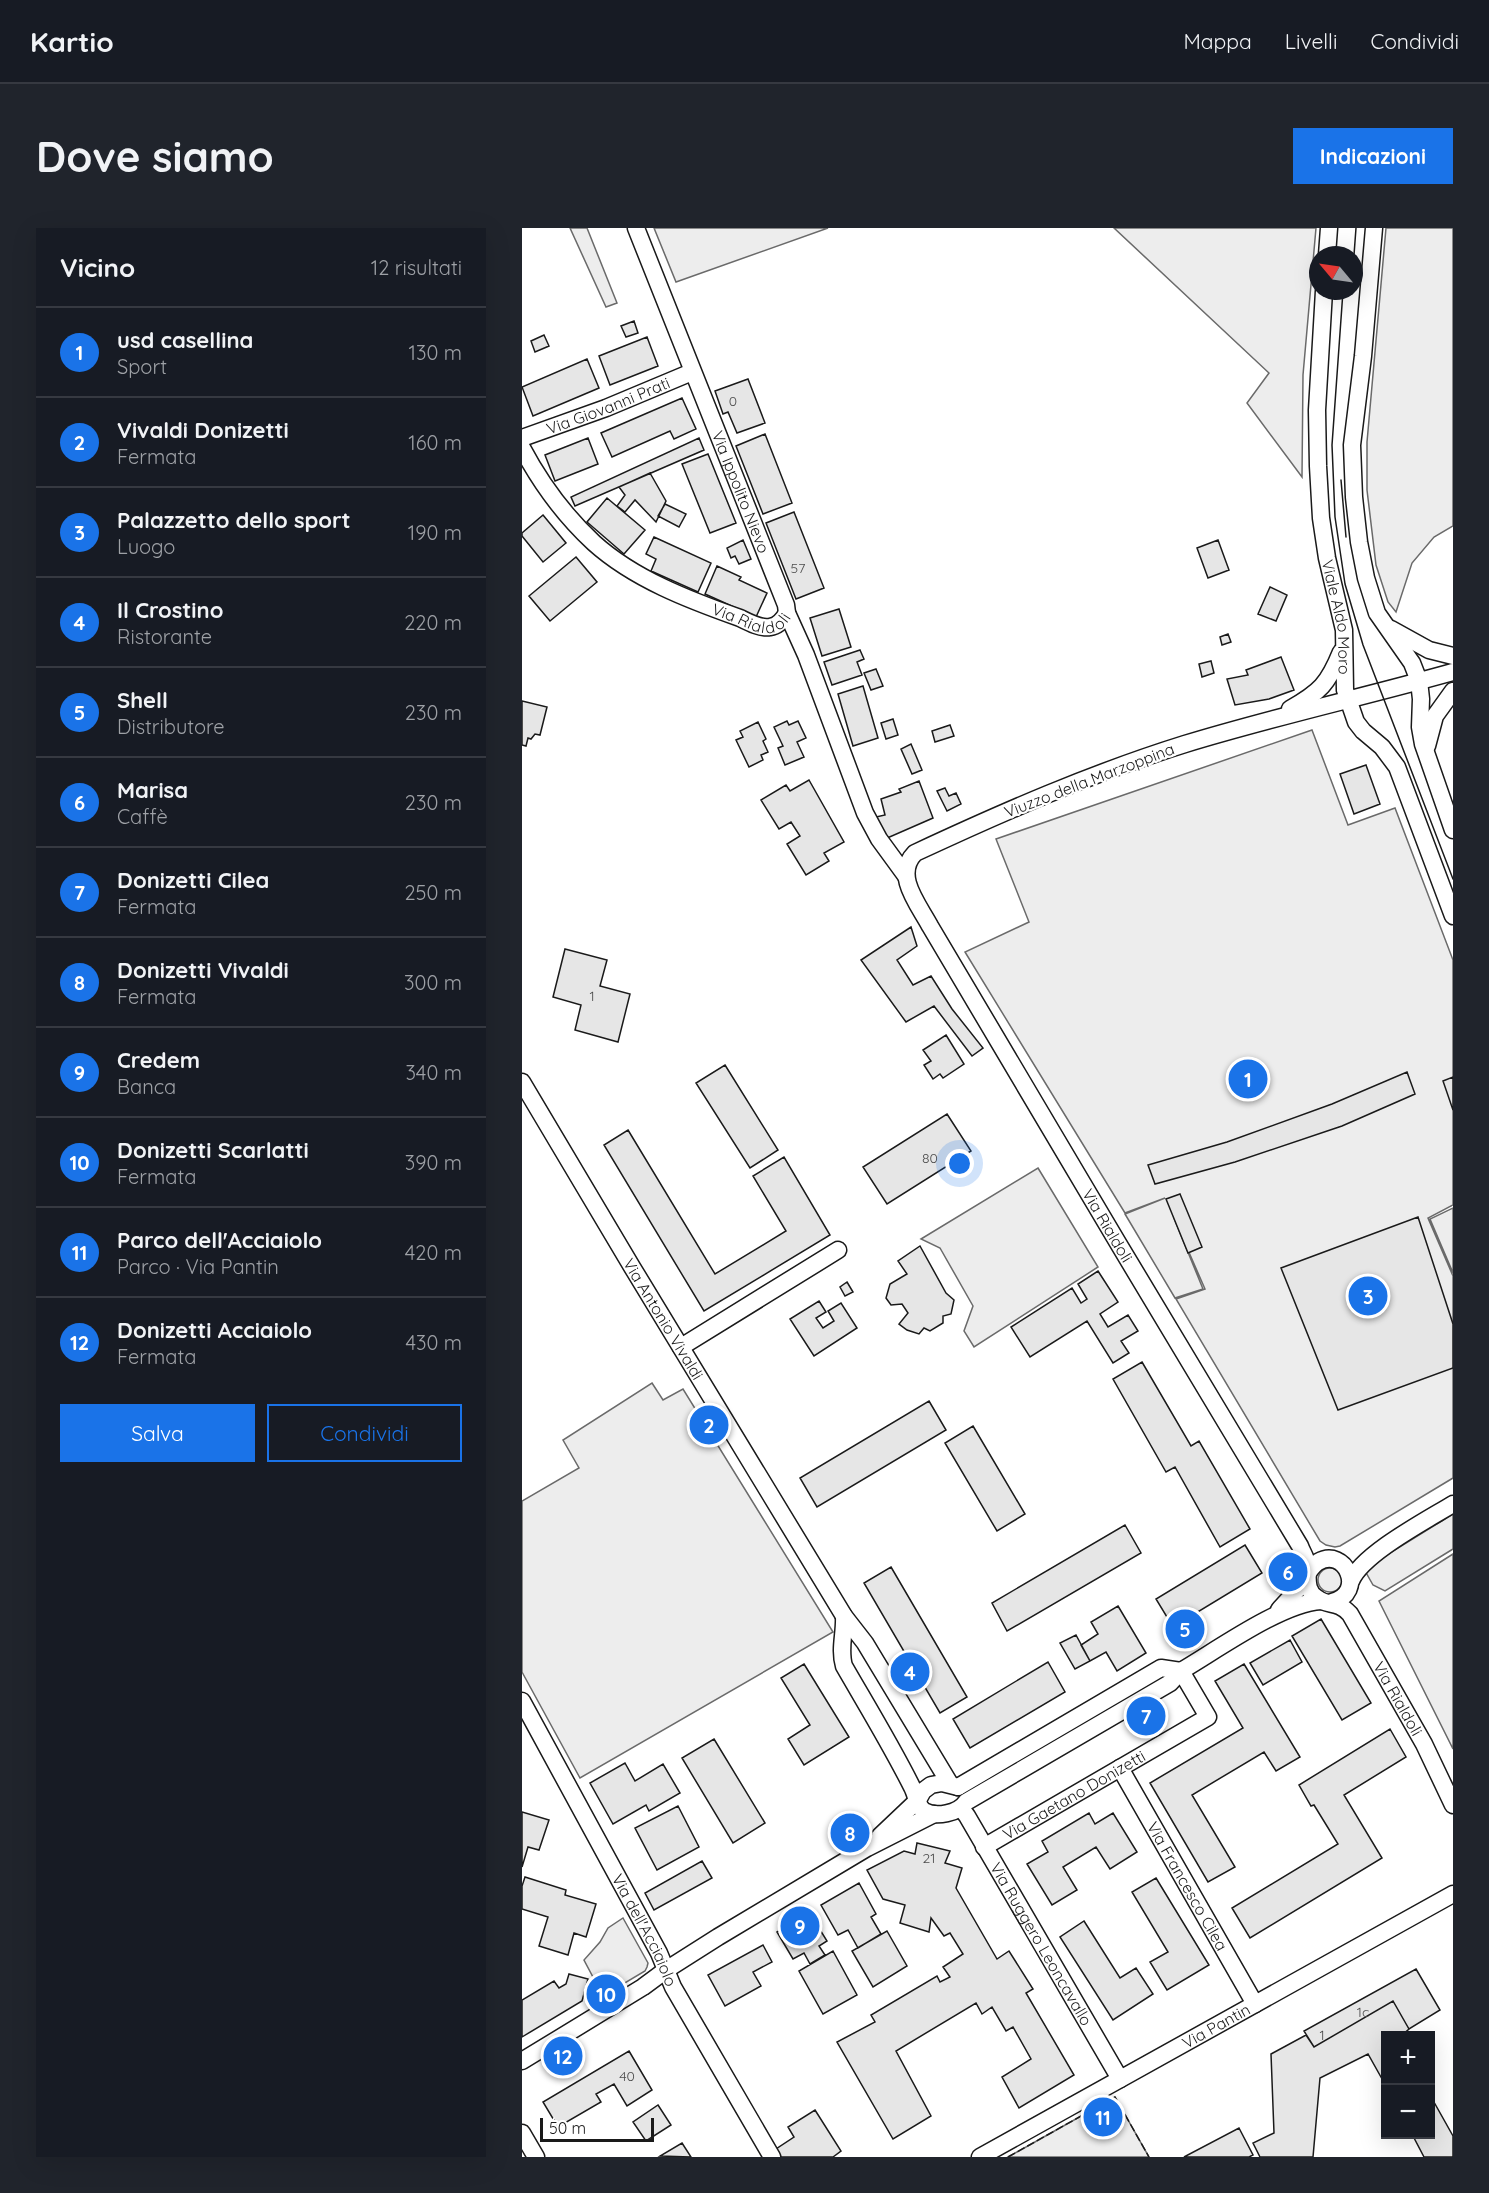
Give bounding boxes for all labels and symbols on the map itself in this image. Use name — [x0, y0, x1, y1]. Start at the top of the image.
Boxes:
north arrow — [1309, 246, 1363, 300]
street label: Via Giovanni Prati — [544, 372, 673, 438]
house number: 0 — [729, 392, 737, 410]
street label: Via Ippolito Nievo — [708, 428, 774, 556]
street label: Viale Aldo Moro — [1318, 558, 1355, 675]
house number: 57 — [791, 559, 805, 577]
street label: Via Rialdoli — [709, 599, 795, 638]
street label: Viuzzo della Marzoppina — [1001, 738, 1177, 822]
house number: 1 — [589, 987, 595, 1005]
pin: 1 — [1228, 1056, 1268, 1102]
house number: 80 — [922, 1149, 938, 1167]
your location — [945, 1149, 974, 1178]
street label: Via Rialdoli — [1078, 1185, 1137, 1266]
street label: Via Antonio Vivaldi — [619, 1255, 708, 1383]
pin: 3 — [1348, 1274, 1388, 1318]
pin: 2 — [690, 1402, 729, 1448]
pin: 6 — [1268, 1550, 1308, 1594]
pin: 5 — [1166, 1606, 1204, 1652]
pin: 4 — [890, 1650, 930, 1694]
street label: Via Rialdoli — [1369, 1658, 1427, 1739]
pin: 7 — [1126, 1694, 1166, 1738]
street label: Via Gaetano Donizetti — [999, 1746, 1149, 1844]
pin: 8 — [830, 1810, 870, 1856]
street label: Via Francesco Cilea — [1143, 1818, 1232, 1954]
house number: 21 — [923, 1849, 935, 1867]
street label: Via Ruggero Leoncavallo — [986, 1859, 1097, 2029]
street label: Via dell'Acciaiolo — [608, 1870, 682, 1989]
pin: 9 — [780, 1904, 820, 1948]
pin: 10 — [586, 1972, 626, 2016]
street label: Via Pantin — [1178, 1999, 1253, 2053]
house number: 1c — [1357, 2003, 1369, 2021]
house number: 1 — [1319, 2026, 1325, 2044]
pin: 12 — [544, 2034, 582, 2078]
house number: 40 — [619, 2067, 635, 2085]
pin: 11 — [1084, 2094, 1122, 2140]
scale bar — [540, 2115, 654, 2142]

